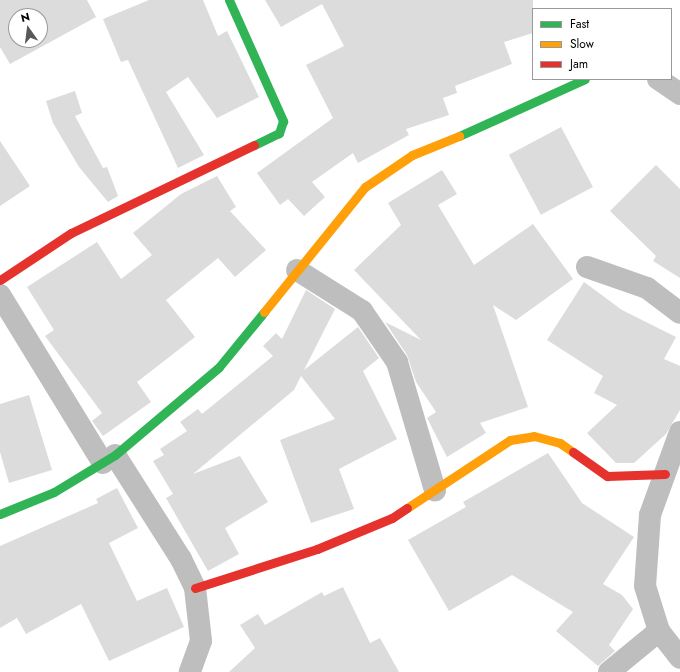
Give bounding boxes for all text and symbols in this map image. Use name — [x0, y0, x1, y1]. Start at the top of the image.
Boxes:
north arrow — [8, 8, 48, 48]
legend — [532, 8, 672, 80]
text: N — [19, 9, 32, 26]
text: Fast — [570, 15, 589, 33]
text: Slow — [570, 35, 594, 53]
text: Jam — [570, 55, 588, 73]

